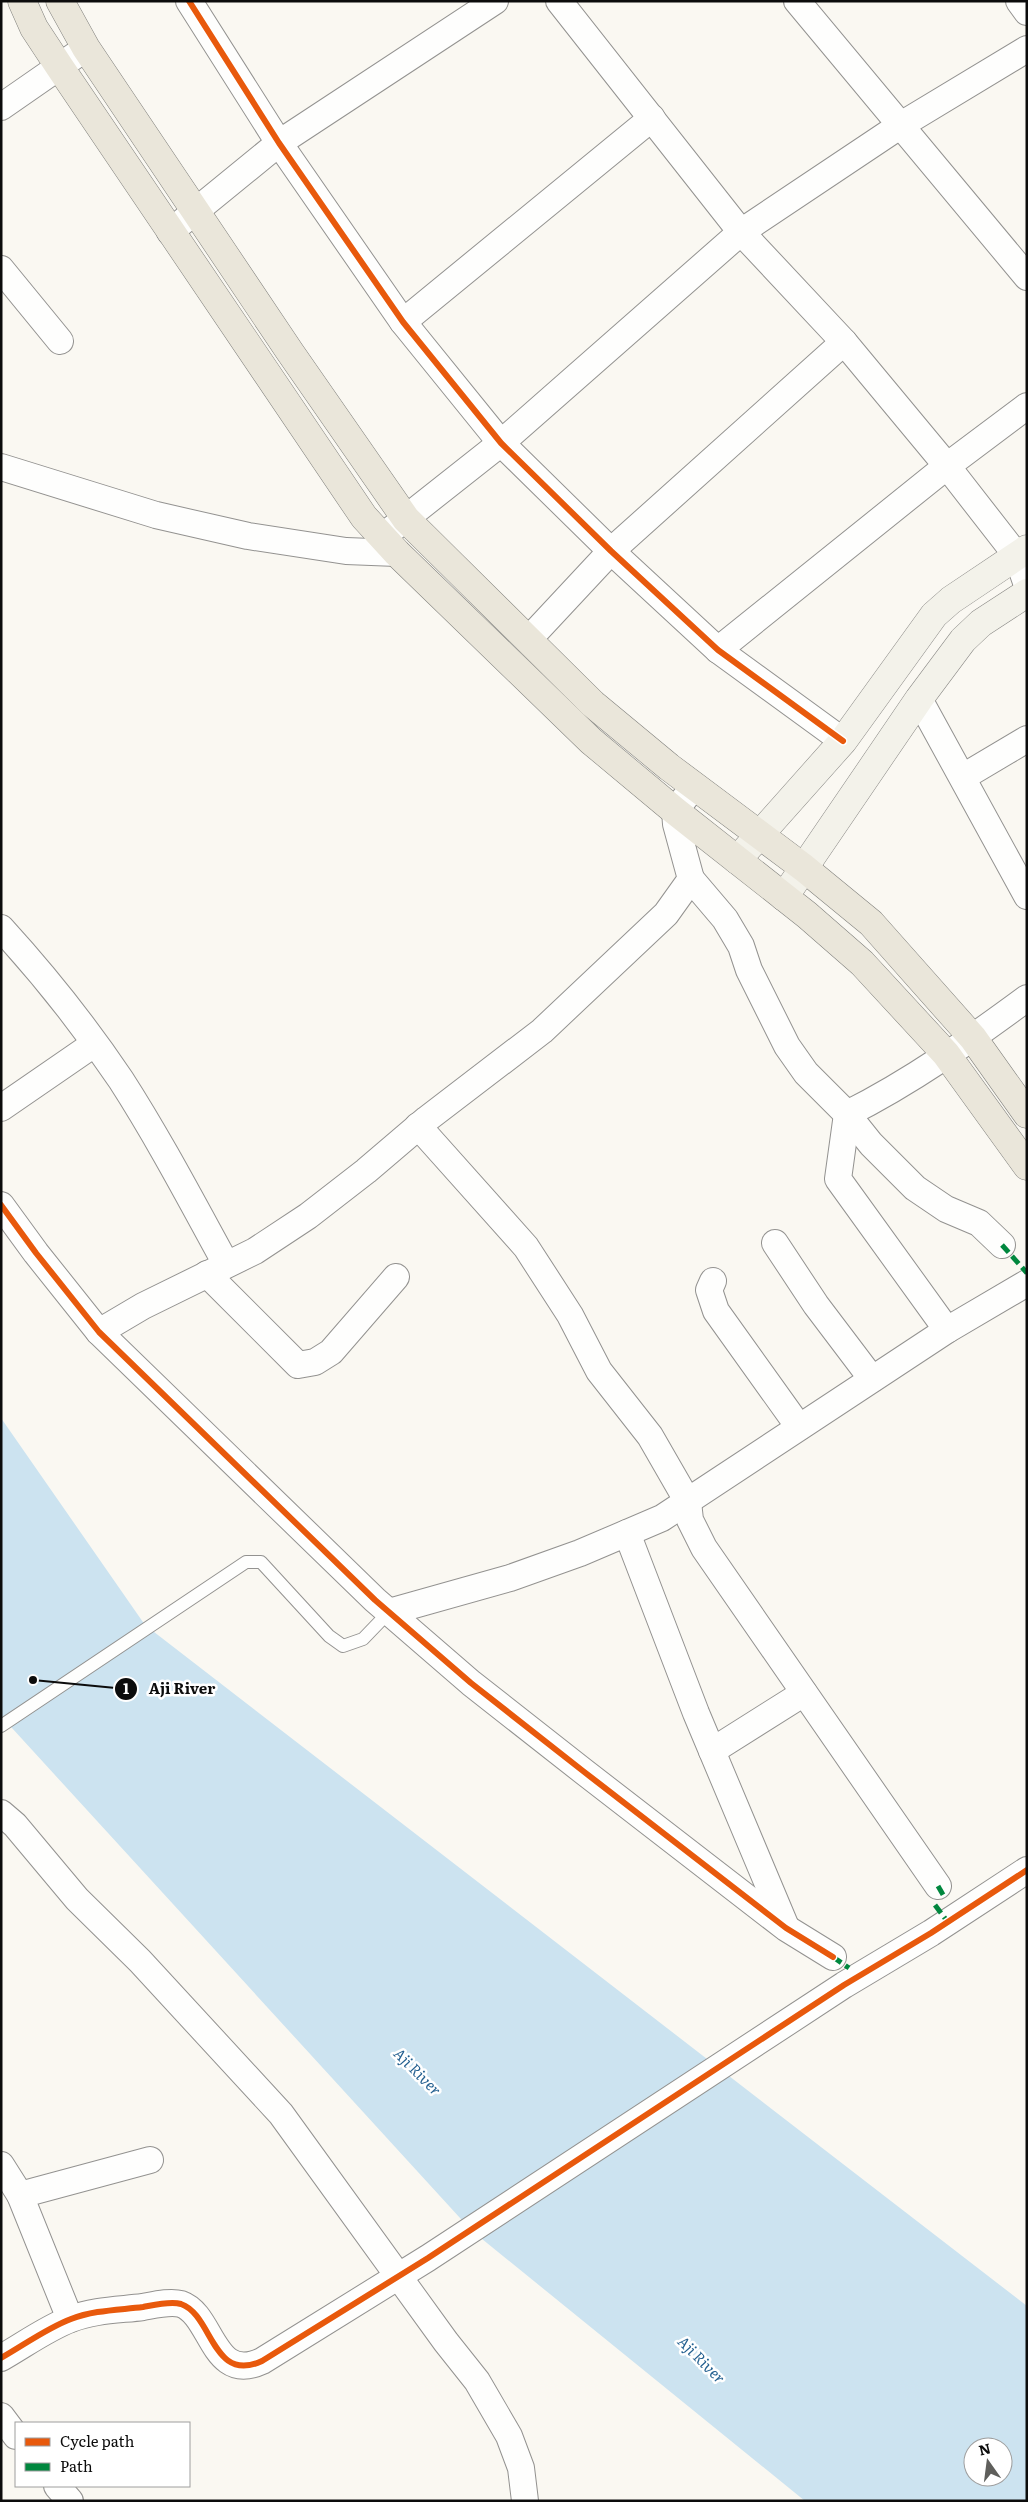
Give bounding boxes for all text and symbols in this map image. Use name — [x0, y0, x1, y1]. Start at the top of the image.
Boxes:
callout: Aji River — [114, 1674, 225, 1704]
text: 1 — [123, 1676, 129, 1699]
text: Aji River — [149, 1676, 215, 1699]
water label: Aji River — [389, 2042, 447, 2100]
water label: Aji River — [673, 2330, 731, 2388]
legend — [15, 2422, 190, 2487]
text: Cycle path — [60, 2429, 135, 2452]
north arrow — [963, 2437, 1013, 2487]
text: N — [976, 2437, 993, 2460]
text: Path — [60, 2454, 93, 2477]

